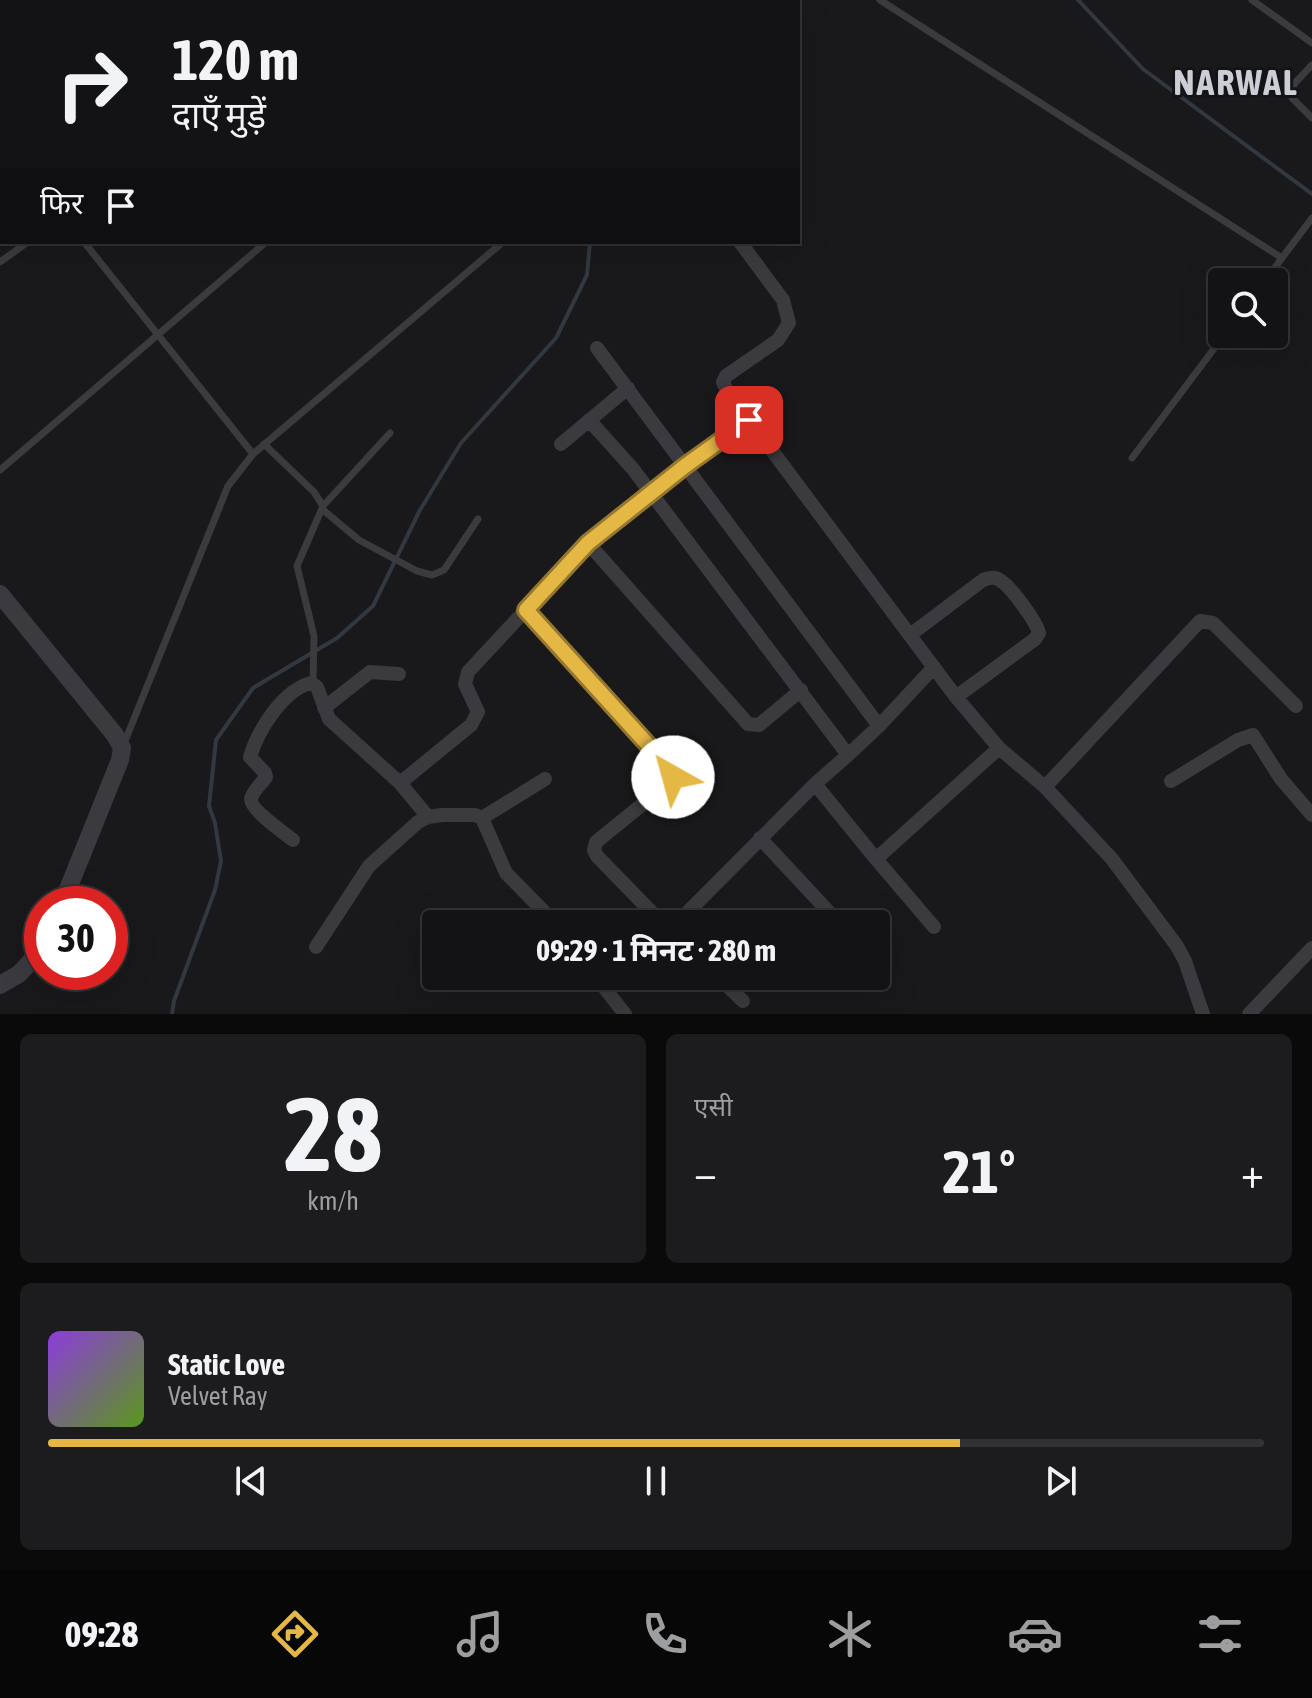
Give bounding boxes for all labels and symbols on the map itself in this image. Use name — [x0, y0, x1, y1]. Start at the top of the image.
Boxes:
district label: NARWAL — [1173, 61, 1299, 103]
pin — [715, 386, 783, 454]
position arrow — [631, 735, 715, 819]
speed limit sign: 30 — [24, 886, 128, 990]

